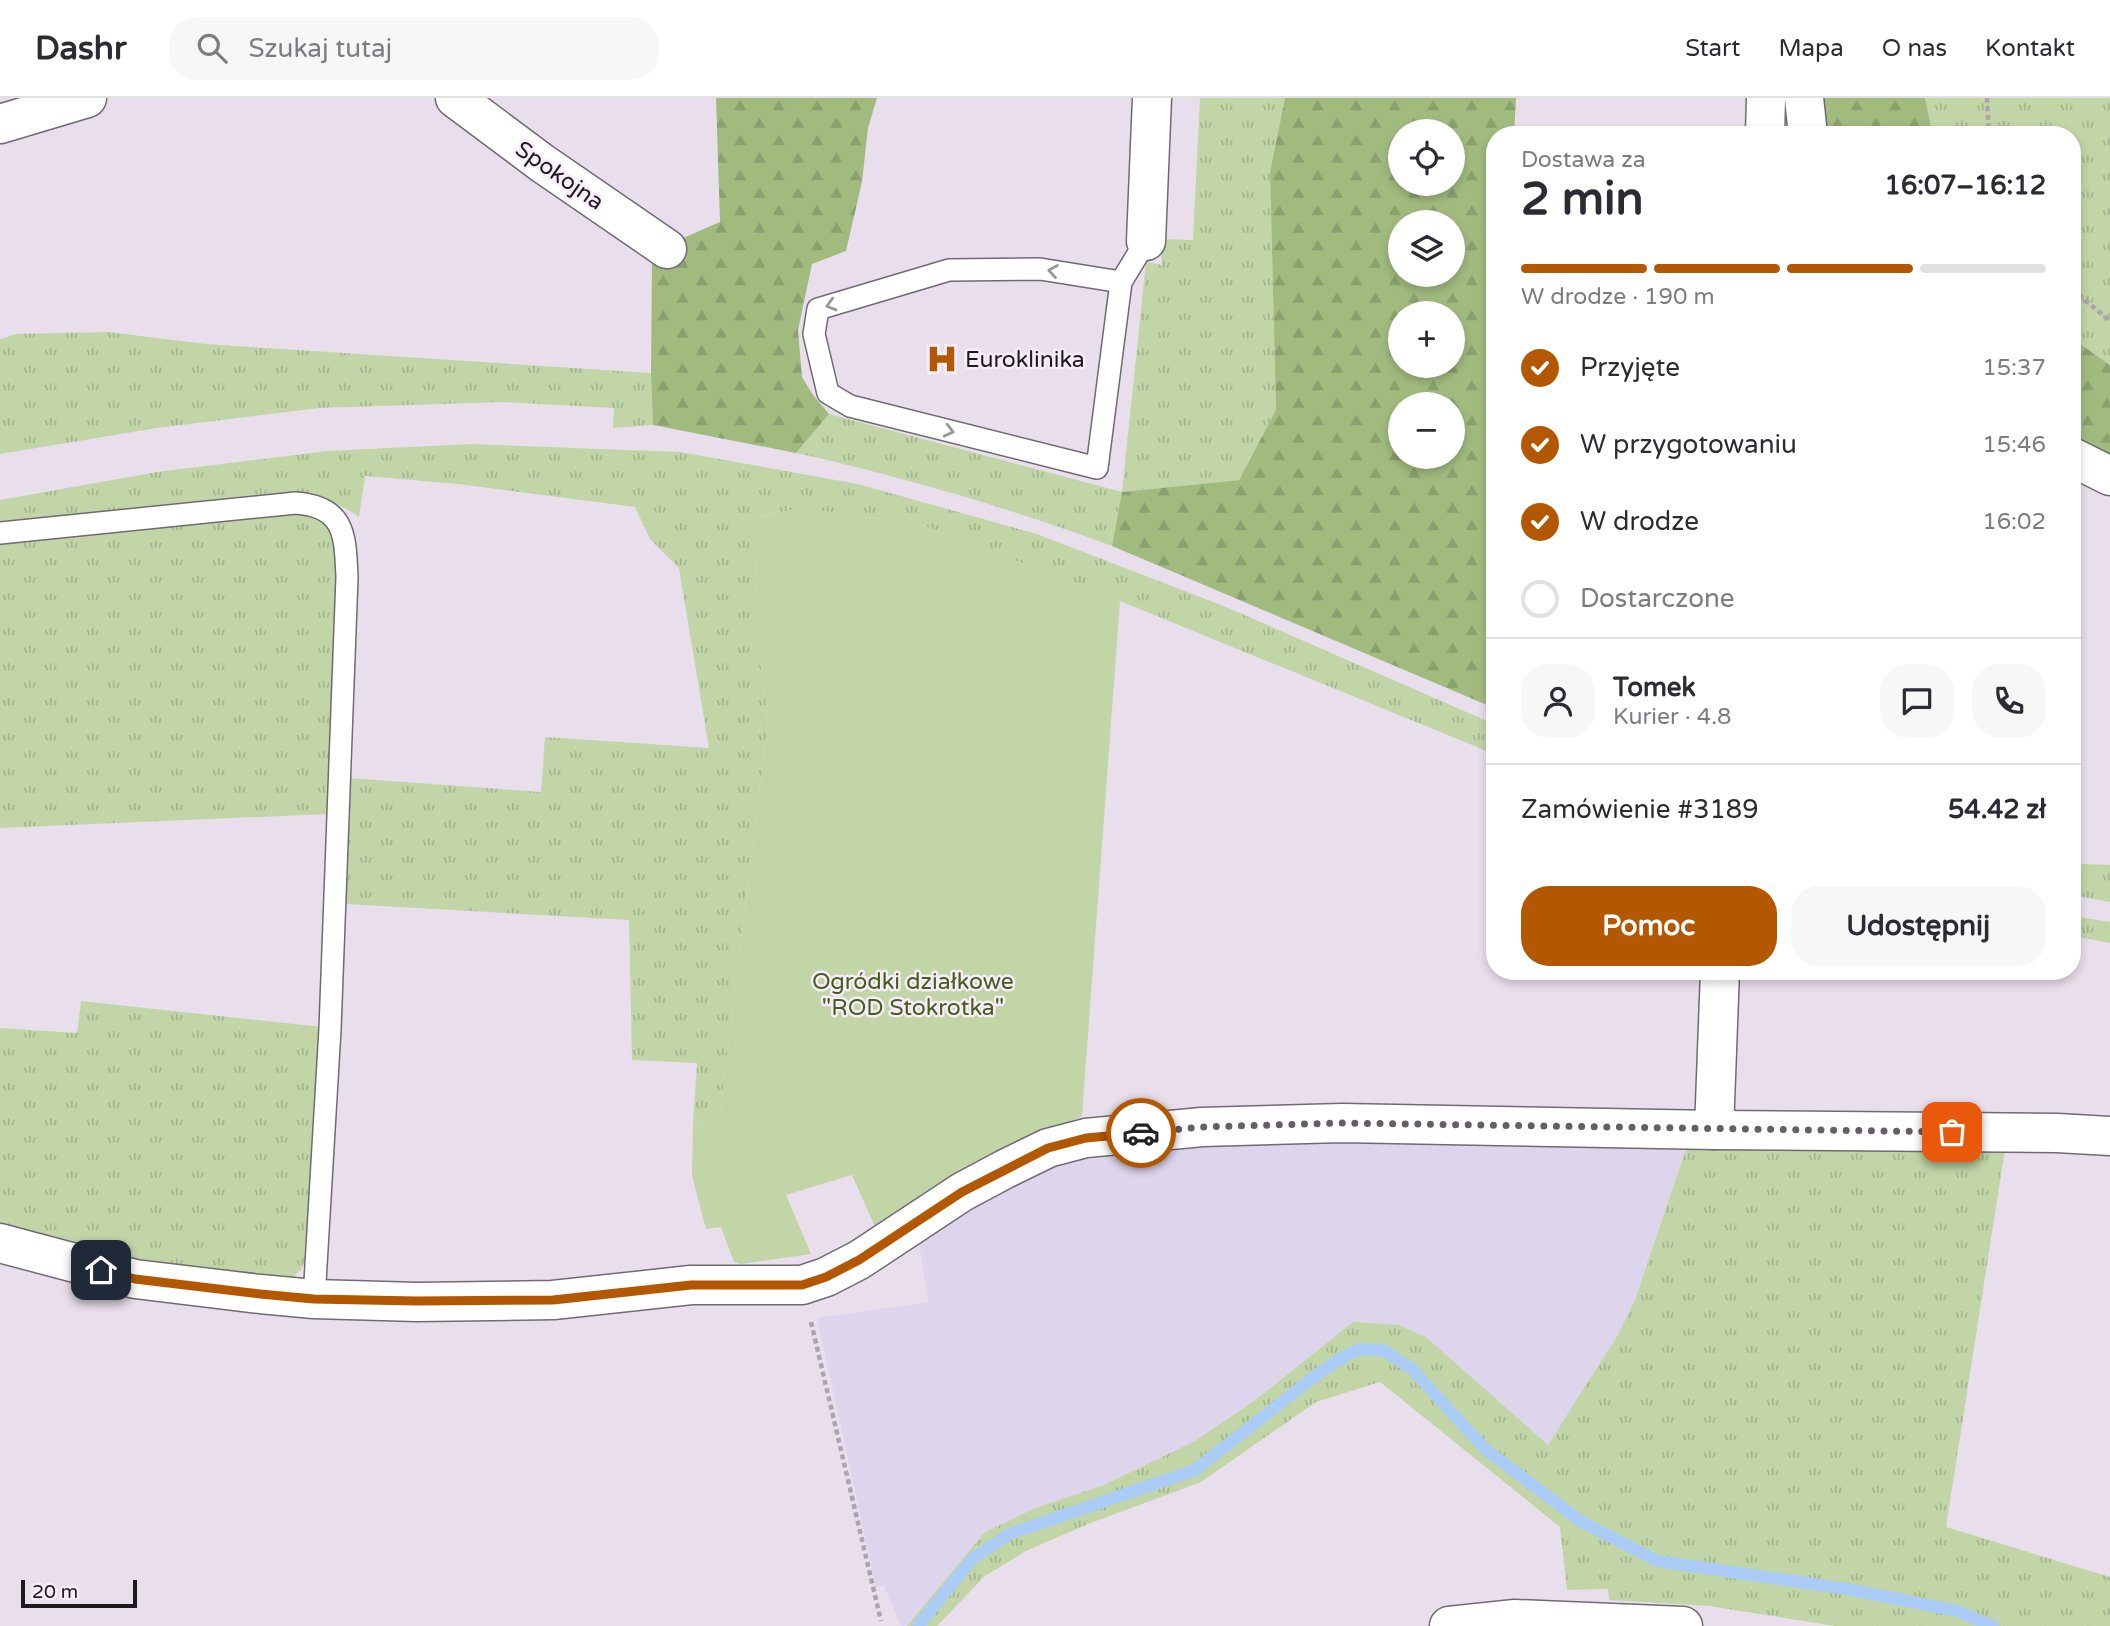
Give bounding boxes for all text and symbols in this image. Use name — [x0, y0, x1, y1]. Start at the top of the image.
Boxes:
search box — [169, 17, 659, 80]
text: Dashr — [35, 29, 127, 68]
icon: search — [193, 29, 231, 67]
text: Szukaj tutaj — [249, 33, 392, 64]
text: Start — [1685, 34, 1740, 63]
text: Mapa — [1778, 34, 1844, 63]
text: O nas — [1882, 34, 1947, 63]
text: Kontakt — [1985, 34, 2075, 63]
map controls — [1388, 119, 1465, 469]
button: locate — [1388, 119, 1465, 196]
street label: Spokojna — [510, 135, 609, 216]
text: Dostawa za — [1521, 146, 1646, 174]
text: 16:07–16:12 — [1885, 170, 2046, 201]
text: 2 min — [1521, 172, 1644, 227]
button: layers — [1388, 210, 1465, 287]
one-way arrow — [1048, 264, 1059, 279]
text: W drodze · 190 m — [1521, 283, 1715, 311]
one-way arrow — [825, 296, 837, 311]
button: + — [1388, 301, 1465, 378]
hospital icon: Euroklinika — [925, 342, 959, 376]
place label: Euroklinika — [965, 346, 1085, 374]
icon: check — [1521, 349, 1559, 387]
text: Przyjęte — [1580, 352, 1680, 383]
text: 15:37 — [1982, 354, 2046, 382]
button: − — [1388, 392, 1465, 469]
one-way arrow — [943, 423, 955, 437]
icon: check — [1521, 426, 1559, 464]
text: W przygotowaniu — [1580, 429, 1797, 460]
text: 15:46 — [1982, 431, 2046, 459]
icon: check — [1521, 503, 1559, 541]
text: W drodze — [1580, 506, 1699, 537]
text: 16:02 — [1982, 508, 2046, 536]
text: Dostarczone — [1580, 583, 1735, 614]
button: person — [1521, 664, 1595, 738]
button: chat — [1880, 664, 1954, 738]
button: phone — [1972, 664, 2046, 738]
text: Tomek — [1613, 672, 1696, 703]
text: Kurier · 4.8 — [1613, 703, 1731, 731]
text: Zamówienie #3189 — [1521, 794, 1758, 825]
text: 54.42 zł — [1948, 794, 2046, 825]
button: Pomoc — [1521, 886, 1777, 966]
button: Udostępnij — [1791, 886, 2046, 966]
park label: Ogródki działkowe "ROD Stokrotka" — [812, 968, 1014, 1022]
courier — [1106, 1098, 1176, 1168]
pin — [1922, 1102, 1982, 1162]
icon: bag — [1933, 1113, 1971, 1151]
icon: car — [1122, 1114, 1160, 1152]
pin — [71, 1240, 131, 1300]
icon: home — [82, 1251, 120, 1289]
scale bar — [21, 1577, 136, 1609]
text: 20 m — [32, 1581, 78, 1603]

